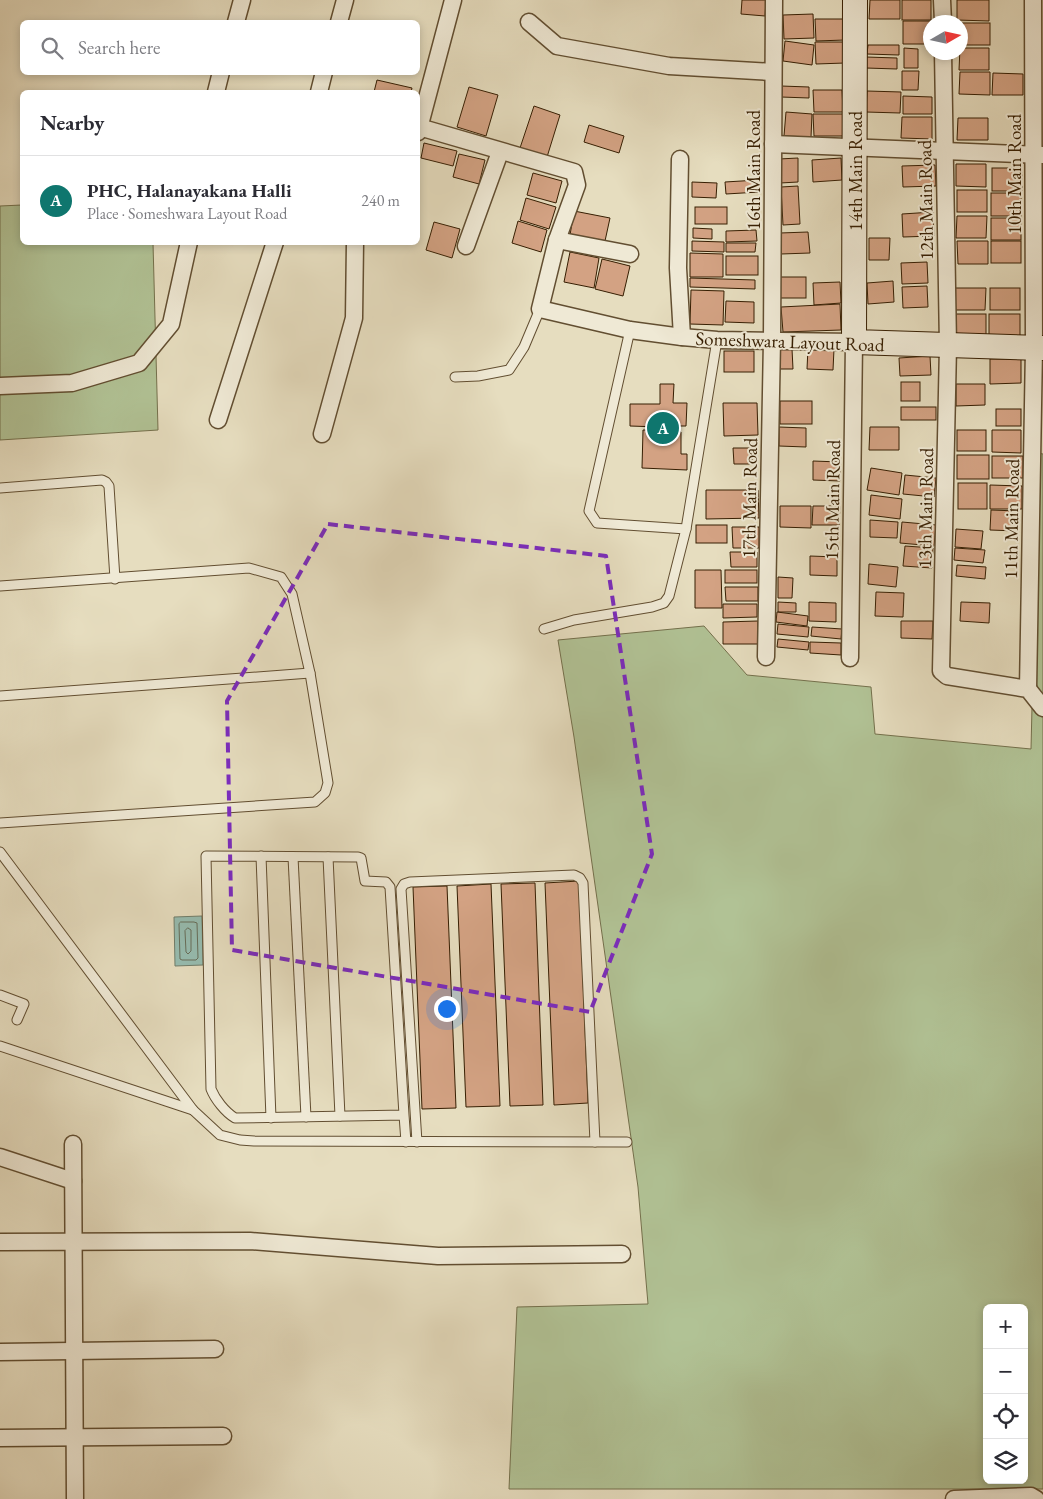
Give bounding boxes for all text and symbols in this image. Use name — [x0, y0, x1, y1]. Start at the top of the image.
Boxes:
north arrow — [923, 15, 968, 60]
search box — [20, 20, 420, 75]
icon: search — [38, 34, 66, 62]
text: Search here — [78, 35, 160, 60]
text: Nearby — [40, 109, 104, 136]
street label: 16th Main Road — [741, 109, 766, 230]
street label: 14th Main Road — [843, 110, 868, 231]
street label: 10th Main Road — [1002, 113, 1027, 234]
street label: 12th Main Road — [912, 139, 939, 260]
text: PHC, Halanayakana Halli — [87, 178, 292, 203]
text: A — [50, 190, 62, 211]
text: 240 m — [361, 190, 400, 211]
text: Place · Someshwara Layout Road — [87, 203, 287, 224]
street label: Someshwara Layout Road — [695, 326, 885, 357]
pin: A — [647, 409, 679, 447]
street label: 17th Main Road — [736, 437, 763, 558]
street label: 15th Main Road — [819, 439, 846, 560]
street label: 13th Main Road — [912, 447, 939, 568]
street label: 11th Main Road — [998, 458, 1025, 579]
your location — [434, 996, 460, 1022]
map controls — [983, 1304, 1028, 1484]
button: + — [983, 1304, 1028, 1349]
button: − — [983, 1349, 1028, 1394]
button: locate — [983, 1394, 1028, 1439]
button: layers — [983, 1439, 1028, 1484]

